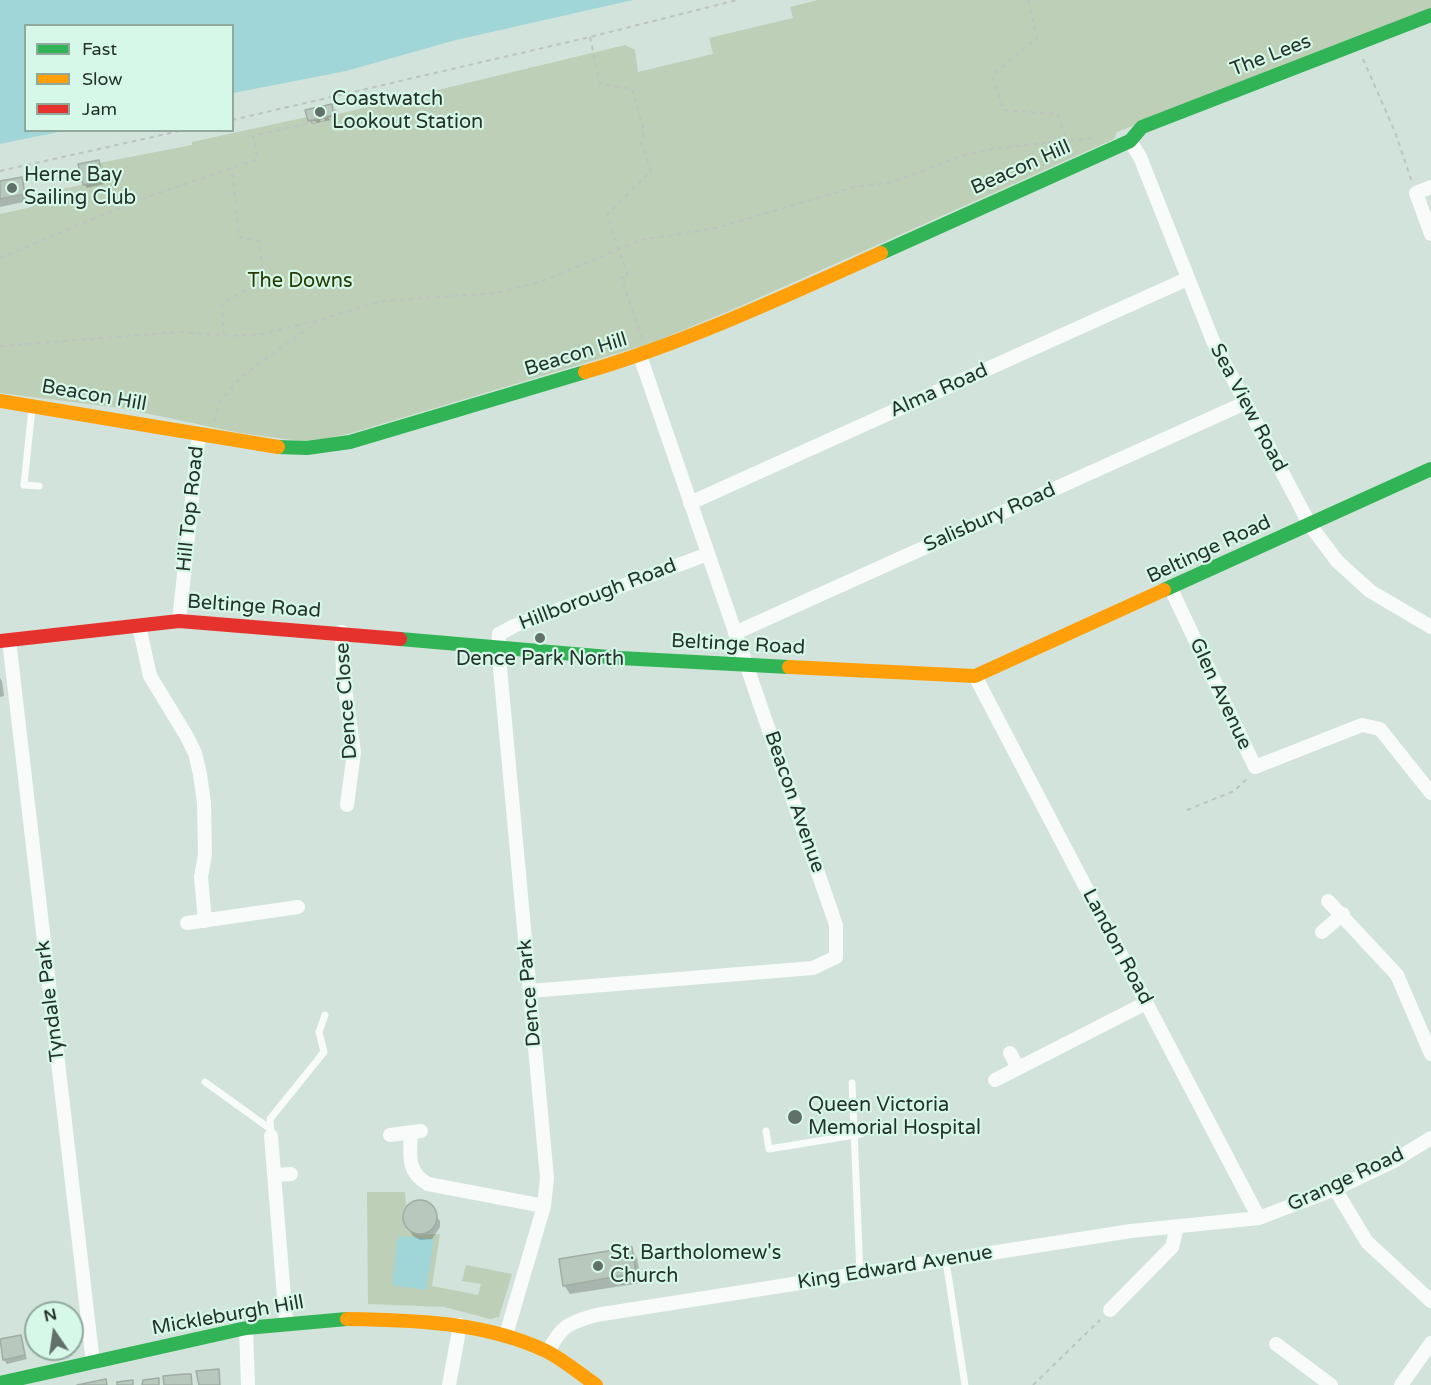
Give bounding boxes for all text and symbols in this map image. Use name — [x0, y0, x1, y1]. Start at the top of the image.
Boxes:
legend — [24, 24, 234, 132]
street label: The Lees — [1227, 30, 1315, 82]
text: Fast — [82, 38, 117, 60]
text: Slow — [82, 68, 123, 90]
place label: Coastwatch Lookout Station — [332, 88, 483, 135]
text: Jam — [82, 98, 117, 120]
marker: Coastwatch Lookout Station — [313, 105, 327, 119]
street label: Beacon Hill — [968, 135, 1074, 201]
place label: Herne Bay Sailing Club — [24, 164, 136, 211]
marker: Herne Bay Sailing Club — [5, 181, 19, 195]
park label: The Downs — [247, 270, 353, 294]
street label: Beacon Hill — [522, 328, 630, 382]
street label: Sea View Road — [1204, 340, 1292, 476]
street label: Alma Road — [886, 359, 992, 423]
street label: Beacon Hill — [40, 375, 148, 417]
street label: Hill Top Road — [172, 445, 210, 573]
street label: Salisbury Road — [920, 478, 1060, 558]
street label: Beltinge Road — [1143, 511, 1275, 589]
street label: Hillborough Road — [516, 554, 680, 636]
street label: Beltinge Road — [186, 590, 322, 624]
street label: Beltinge Road — [670, 630, 806, 660]
marker: Dence Park North — [533, 631, 547, 645]
street label: Glen Avenue — [1184, 634, 1256, 754]
street label: Dence Close — [331, 642, 363, 760]
place label: Dence Park North — [456, 648, 624, 672]
street label: Beacon Avenue — [759, 728, 829, 876]
street label: Landon Road — [1077, 885, 1157, 1009]
street label: Dence Park — [513, 938, 547, 1048]
street label: Tyndale Park — [32, 939, 70, 1063]
place label: Queen Victoria Memorial Hospital — [808, 1094, 981, 1141]
marker: Queen Victoria Memorial Hospital — [786, 1108, 804, 1126]
street label: Grange Road — [1284, 1143, 1408, 1217]
street label: King Edward Avenue — [796, 1241, 994, 1295]
place label: St. Bartholomew's Church — [610, 1242, 781, 1289]
marker: St. Bartholomew's Church — [591, 1259, 605, 1273]
street label: Mickleburgh Hill — [150, 1291, 306, 1341]
north arrow — [24, 1301, 84, 1361]
text: N — [42, 1304, 59, 1327]

